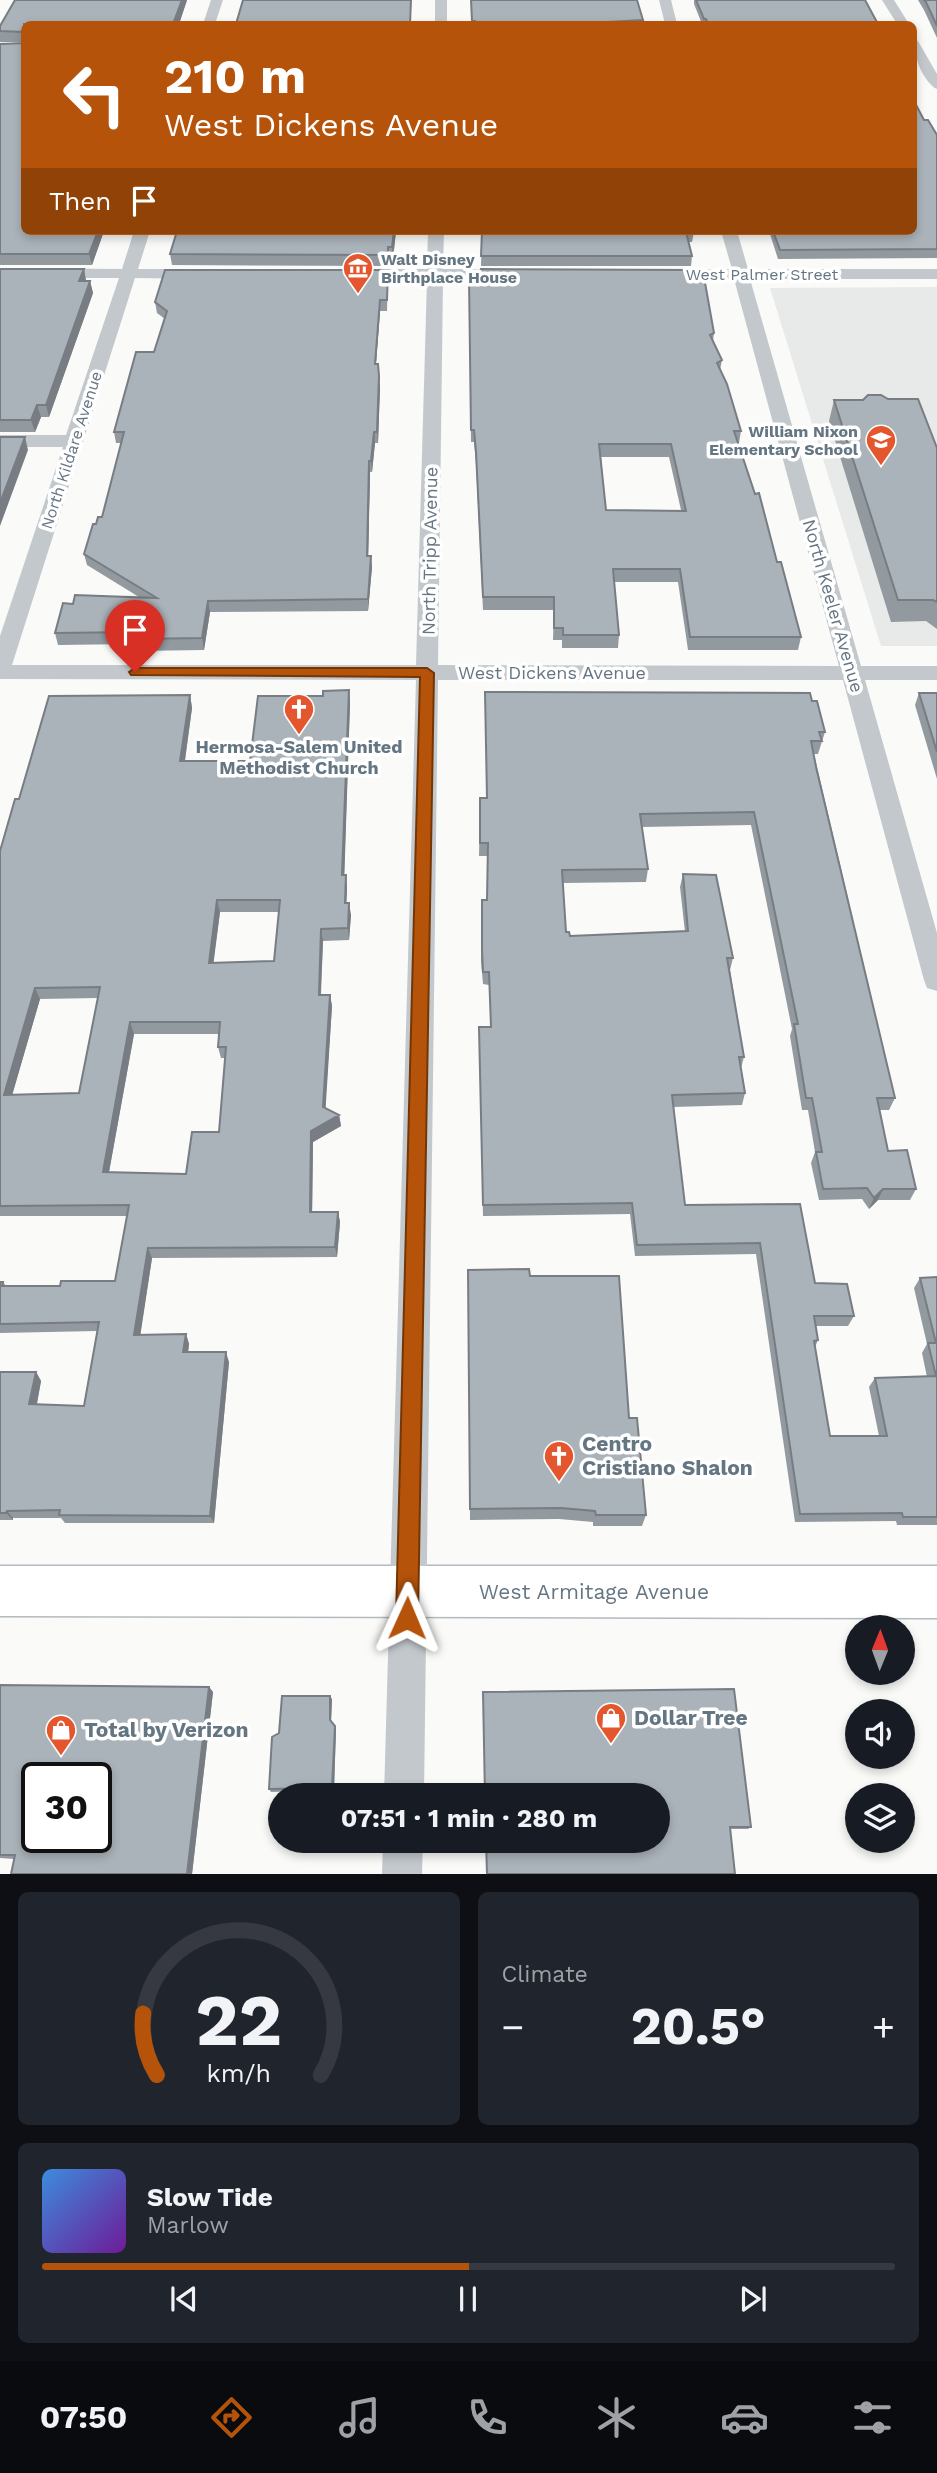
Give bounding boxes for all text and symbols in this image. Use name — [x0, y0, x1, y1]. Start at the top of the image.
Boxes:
text: 210 m — [164, 47, 306, 105]
icon: left — [49, 49, 140, 140]
text: West Dickens Avenue — [164, 106, 498, 144]
icon: arrive — [125, 182, 163, 220]
text: Then — [49, 186, 111, 216]
place label: Walt Disney Birthplace House — [381, 250, 517, 287]
museum icon: Walt Disney Birthplace House — [341, 251, 375, 295]
street label: West Palmer Street — [686, 265, 839, 284]
street label: North Kildare Avenue — [37, 369, 106, 532]
place label: William Nixon Elementary School — [709, 422, 859, 459]
school or university icon: William Nixon Elementary School — [864, 423, 898, 467]
street label: North Tripp Avenue — [418, 467, 441, 635]
street label: North Keeler Avenue — [799, 517, 868, 695]
pin — [105, 600, 165, 672]
icon: arrive — [116, 611, 154, 649]
street label: West Dickens Avenue — [458, 662, 646, 683]
church icon: Hermosa-Salem United Methodist Church — [282, 692, 316, 736]
place label: Hermosa-Salem United Methodist Church — [195, 736, 403, 778]
place label: Centro Cristiano Shalon — [582, 1431, 753, 1480]
church icon: Centro Cristiano Shalon — [542, 1439, 576, 1483]
street label: West Armitage Avenue — [479, 1579, 709, 1604]
position arrow — [370, 1581, 444, 1655]
north arrow — [845, 1615, 915, 1685]
map controls — [845, 1615, 915, 1853]
button: sound — [845, 1699, 915, 1769]
shop icon: Dollar Tree — [594, 1701, 628, 1745]
place label: Dollar Tree — [634, 1705, 748, 1730]
shop icon: Total by Verizon — [44, 1713, 78, 1757]
place label: Total by Verizon — [84, 1717, 249, 1742]
speed limit sign: 30 — [21, 1762, 112, 1853]
button: layers — [845, 1783, 915, 1853]
text: 07:51 · 1 min · 280 m — [341, 1803, 597, 1833]
text: Climate — [502, 1961, 588, 1988]
text: 22 — [195, 1977, 282, 2063]
text: 20.5° — [631, 1996, 766, 2057]
text: − — [502, 2005, 524, 2049]
text: + — [872, 2005, 895, 2049]
text: km/h — [207, 2058, 271, 2087]
text: Slow Tide — [147, 2182, 273, 2212]
text: Marlow — [147, 2212, 229, 2239]
icon: previous — [165, 2280, 203, 2318]
icon: pause — [449, 2280, 487, 2318]
icon: next — [734, 2280, 772, 2318]
icon: directions — [207, 2393, 256, 2442]
icon: music — [335, 2393, 384, 2442]
icon: phone — [463, 2393, 512, 2442]
icon: climate — [592, 2393, 641, 2442]
icon: car — [720, 2393, 769, 2442]
icon: filters — [848, 2393, 897, 2442]
text: 07:50 — [40, 2398, 127, 2436]

